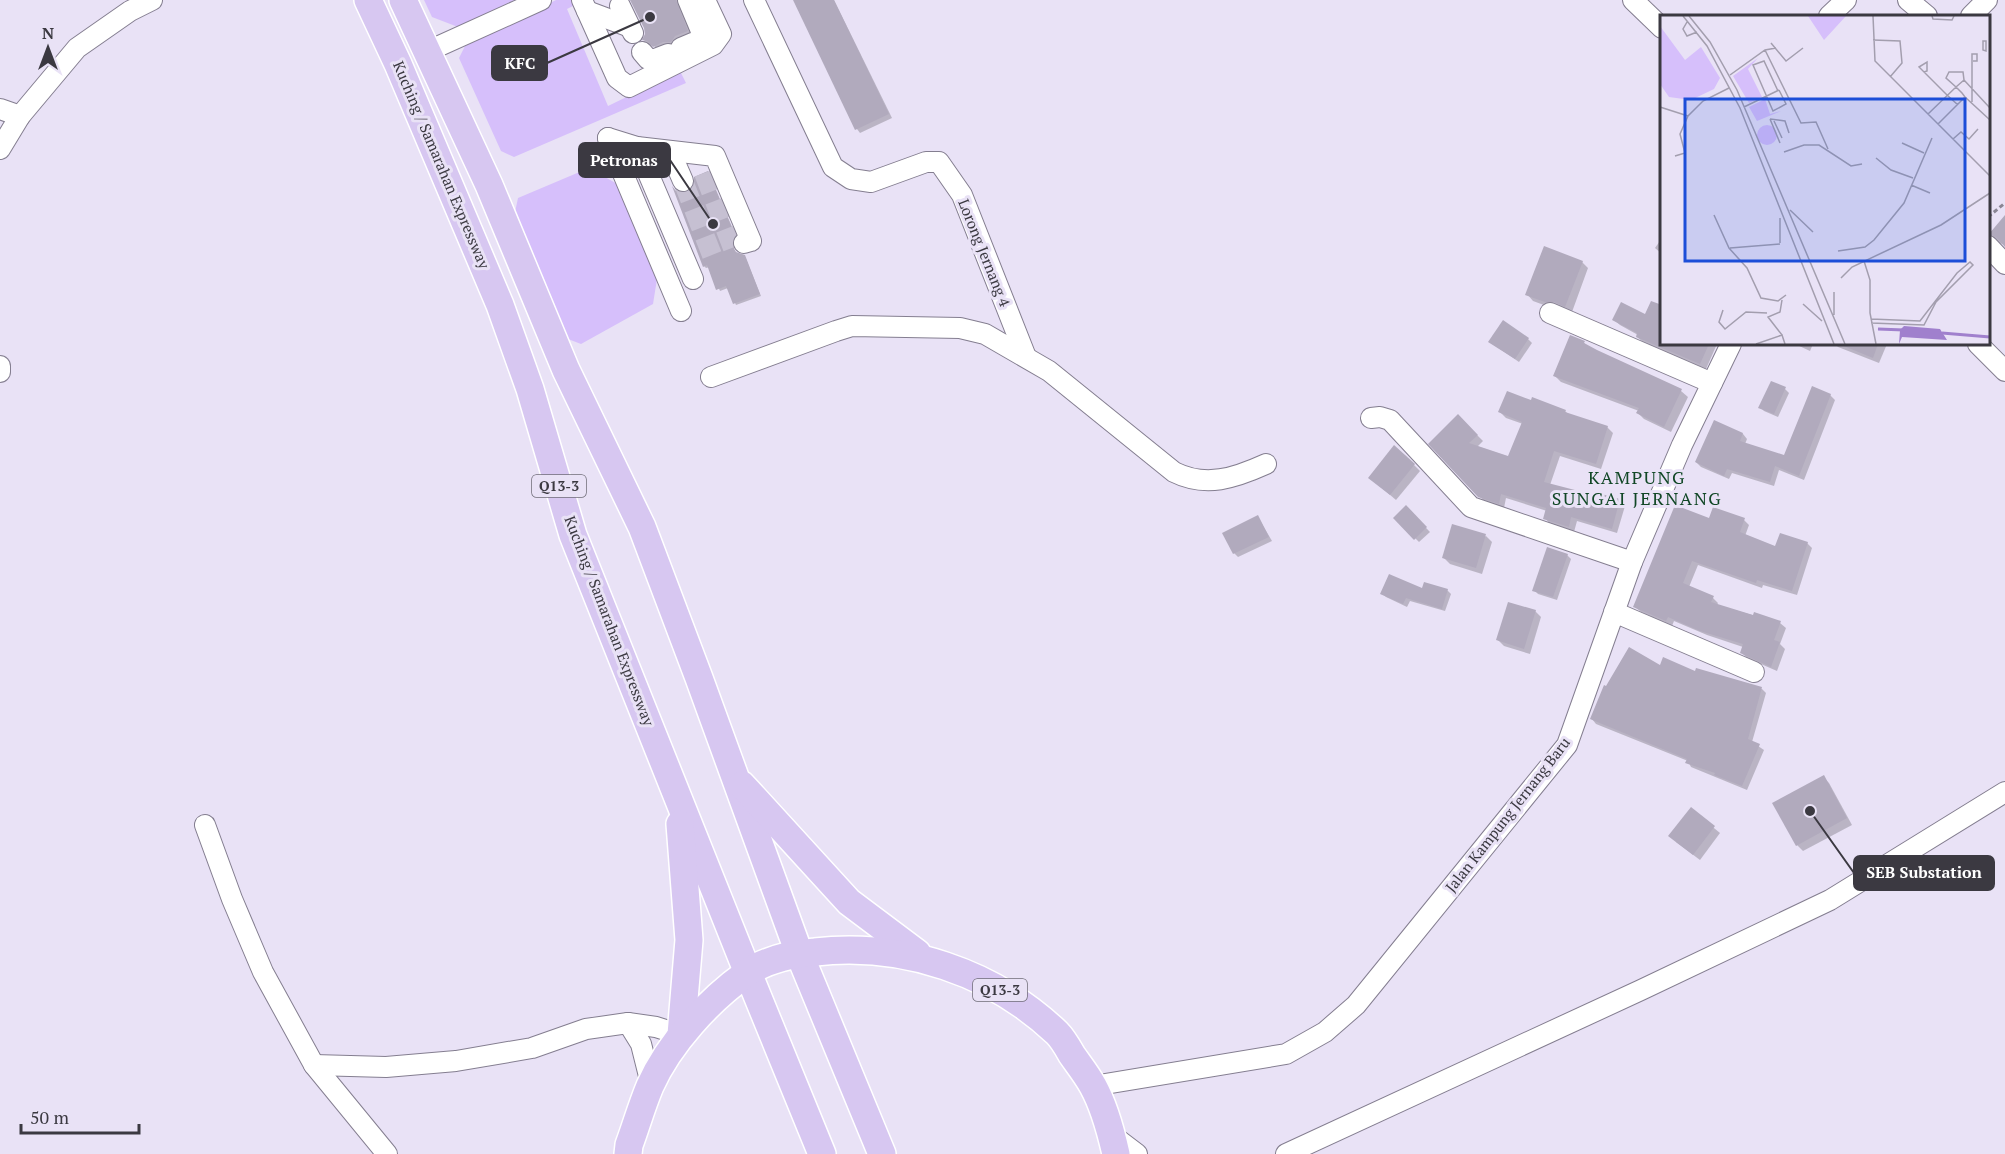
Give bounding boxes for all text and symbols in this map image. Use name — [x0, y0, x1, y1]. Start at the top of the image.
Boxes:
inset map — [1660, 15, 1990, 345]
north arrow — [18, 18, 78, 78]
text: N — [42, 22, 54, 44]
callout: KFC — [492, 46, 547, 80]
text: KFC — [505, 52, 536, 74]
street label: Kuching / Samarahan Expressway — [389, 58, 495, 272]
callout: Petronas — [579, 143, 670, 177]
text: Petronas — [590, 149, 658, 171]
street label: Lorong Jernang 4 — [954, 196, 1016, 309]
district label: KAMPUNG SUNGAI JERNANG — [1552, 465, 1722, 510]
road number: Q13-3 — [532, 475, 586, 497]
street label: Kuching / Samarahan Expressway — [561, 513, 659, 729]
street label: Jalan Kampung Jernang Baru — [1440, 732, 1574, 896]
callout: SEB Substation — [1854, 856, 1994, 890]
text: SEB Substation — [1866, 861, 1982, 883]
road number: Q13-3 — [973, 979, 1027, 1001]
scale bar — [21, 1097, 140, 1135]
text: 50 m — [30, 1105, 70, 1129]

